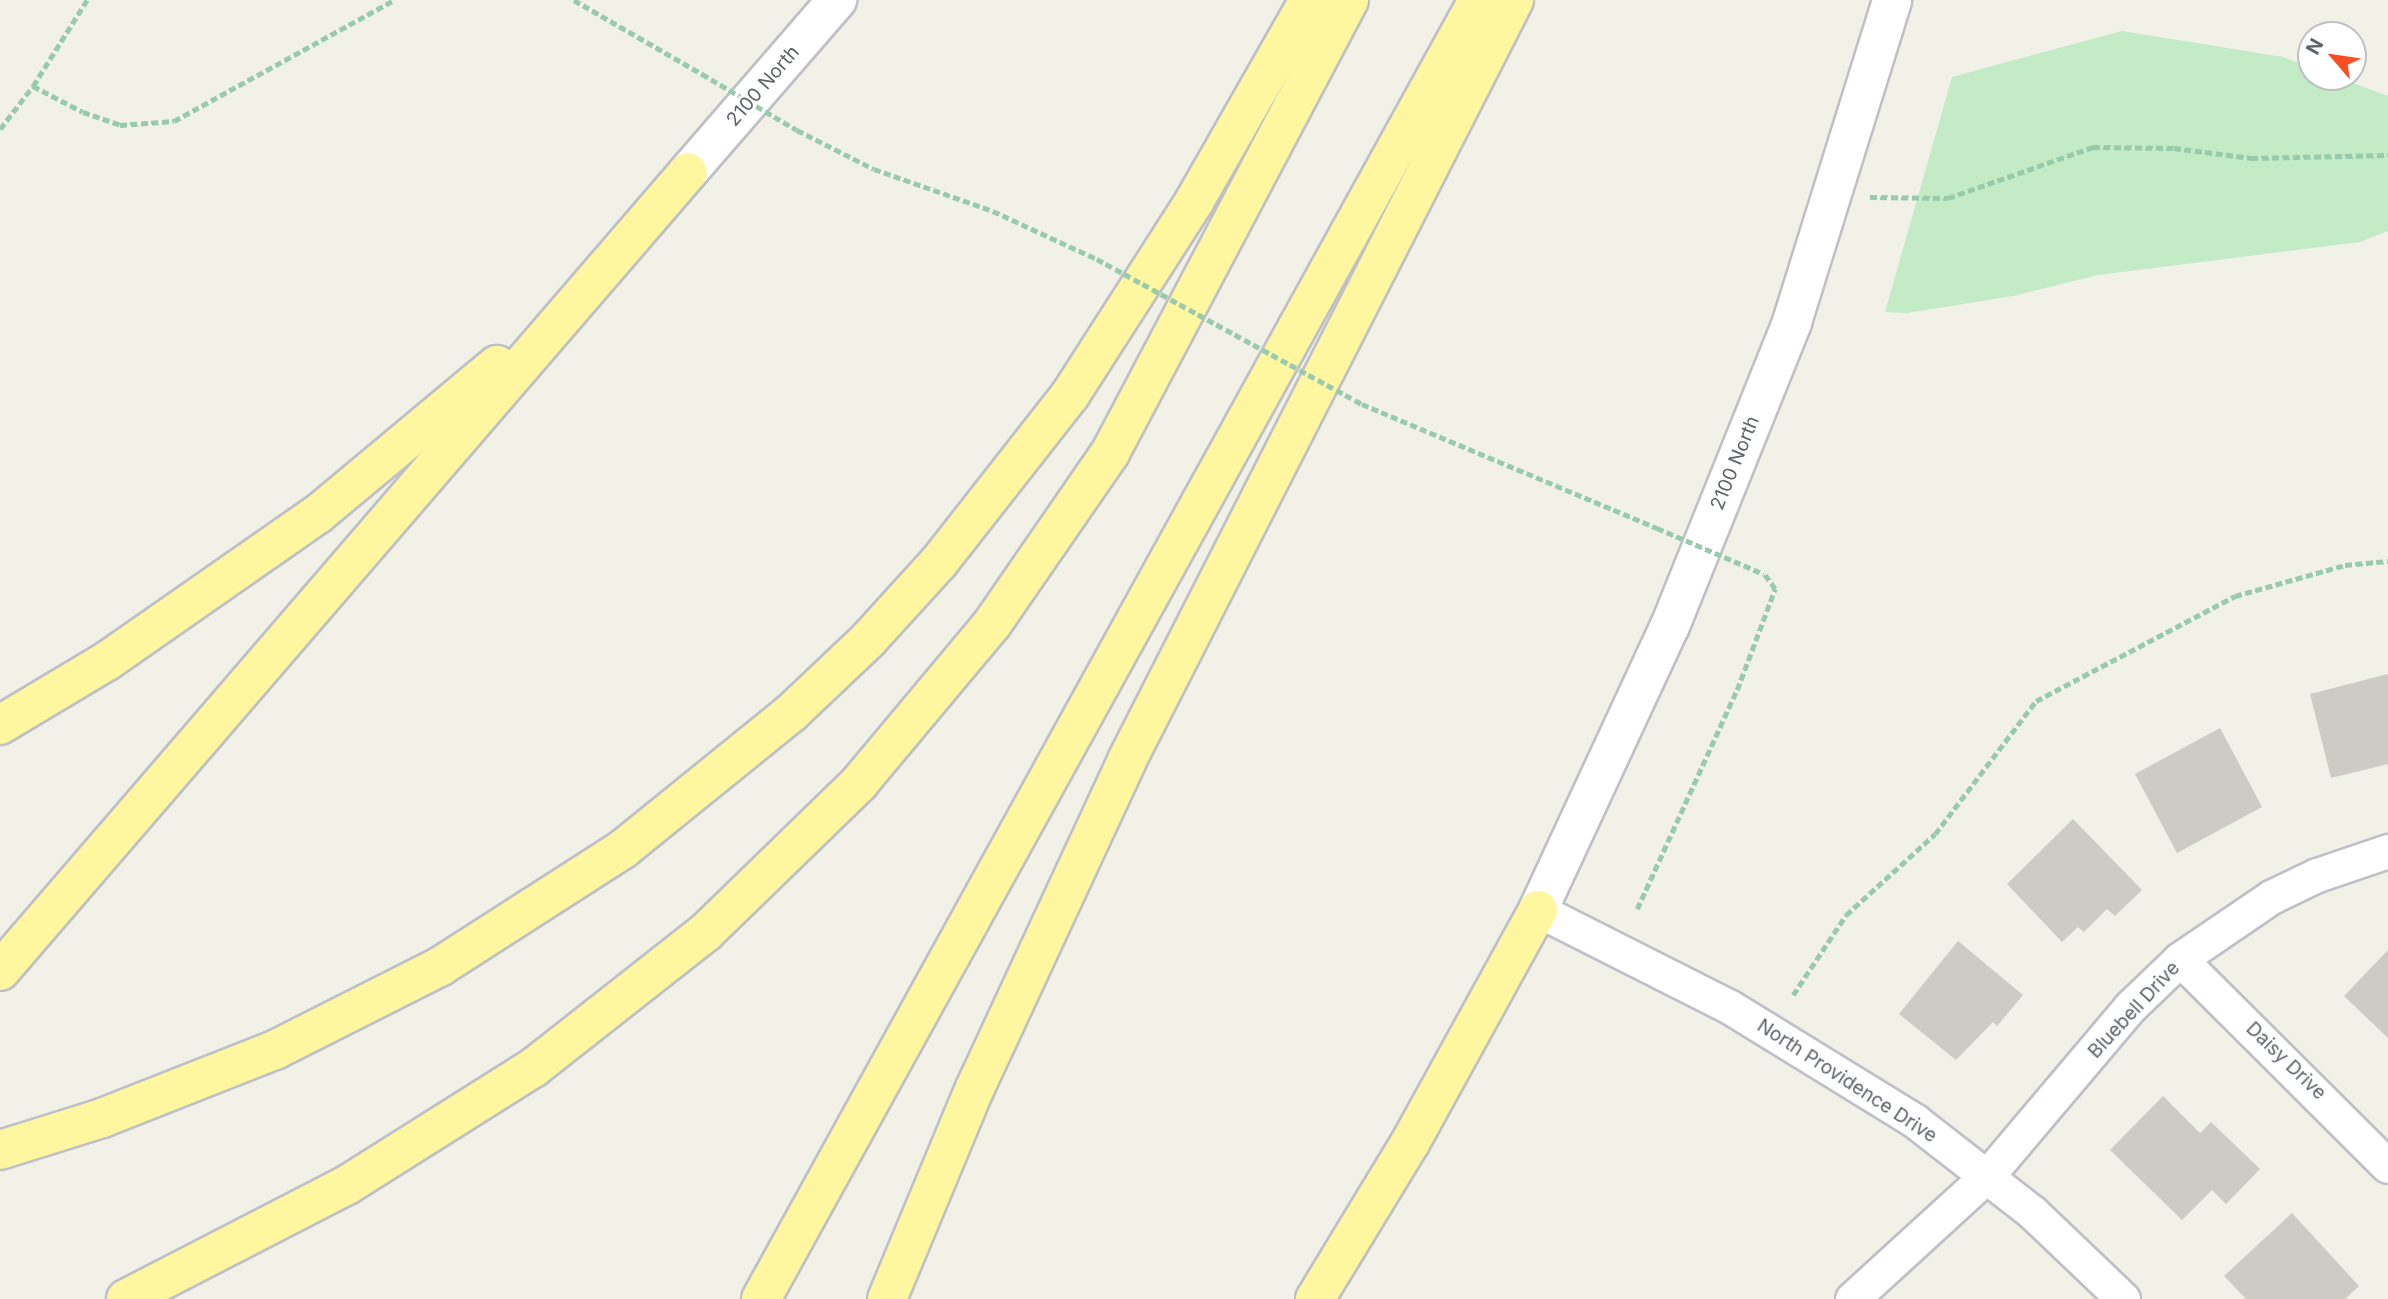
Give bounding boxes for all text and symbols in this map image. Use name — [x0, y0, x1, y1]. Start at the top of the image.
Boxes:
north arrow — [2297, 21, 2367, 91]
text: N — [2301, 35, 2329, 58]
street label: 2100 North — [722, 41, 804, 131]
street label: 2100 North — [1706, 413, 1764, 513]
street label: Bluebell Drive — [2083, 957, 2185, 1063]
street label: North Providence Drive — [1753, 1014, 1941, 1148]
street label: Daisy Drive — [2241, 1017, 2331, 1105]

